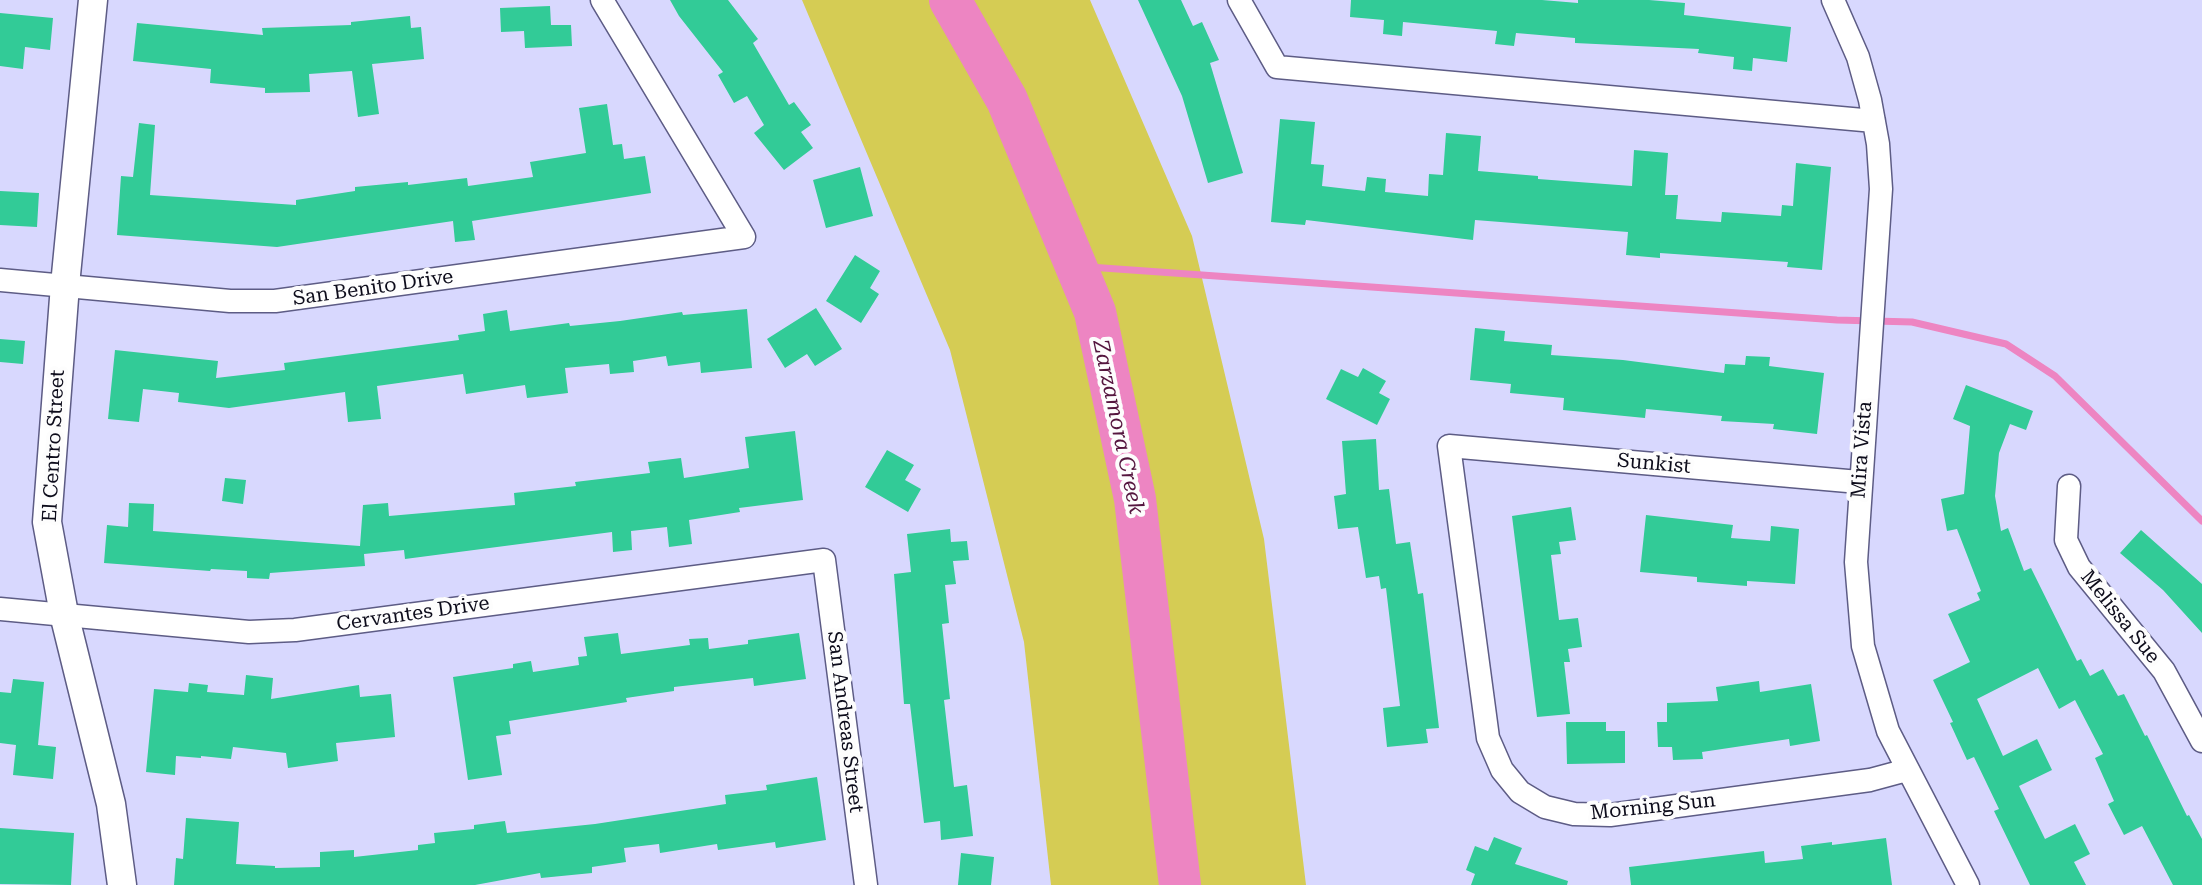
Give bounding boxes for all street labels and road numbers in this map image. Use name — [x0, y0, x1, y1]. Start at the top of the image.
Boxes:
street label: San Benito Drive — [291, 265, 455, 311]
street label: El Centro Street — [38, 369, 70, 523]
street label: Mira Vista — [1847, 401, 1877, 499]
street label: Sunkist — [1616, 449, 1692, 479]
street label: Melissa Sue — [2075, 566, 2165, 668]
street label: Cervantes Drive — [335, 591, 491, 637]
street label: San Andreas Street — [822, 630, 868, 814]
street label: Morning Sun — [1589, 788, 1717, 826]

